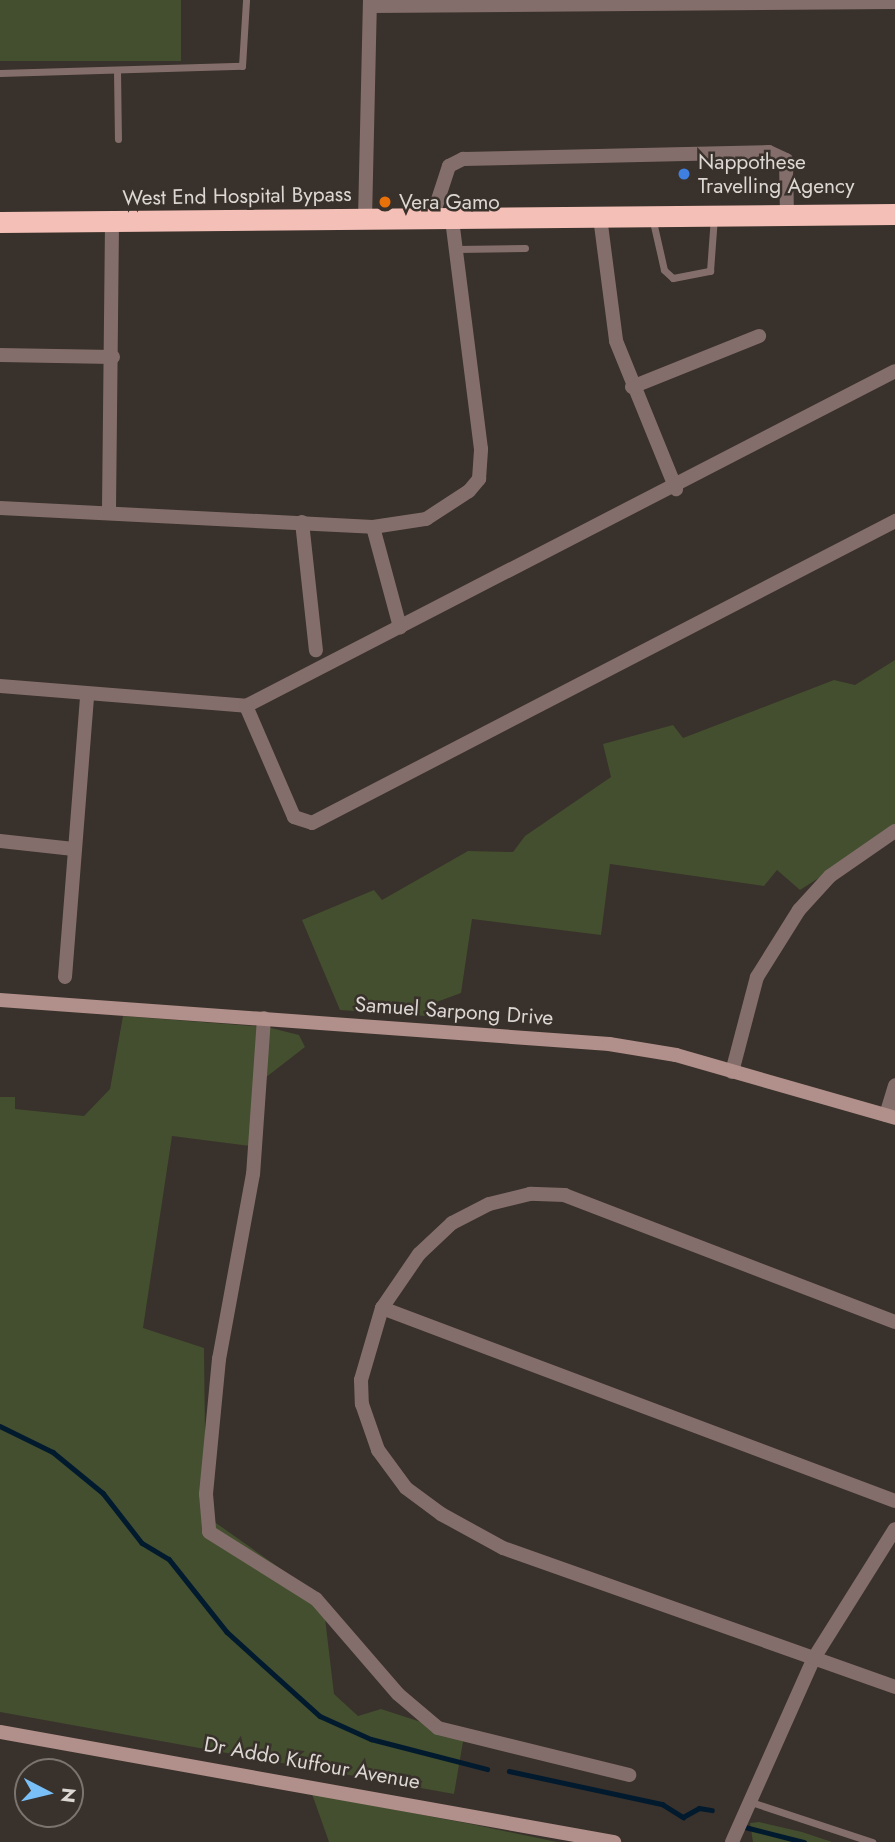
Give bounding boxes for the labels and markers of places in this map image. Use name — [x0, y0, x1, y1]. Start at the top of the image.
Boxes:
place label: Nappothese Travelling Agency — [698, 149, 854, 199]
marker: Nappothese Travelling Agency — [676, 166, 692, 182]
place label: Vera Gamo — [399, 189, 500, 215]
marker: Vera Gamo — [377, 194, 393, 210]

